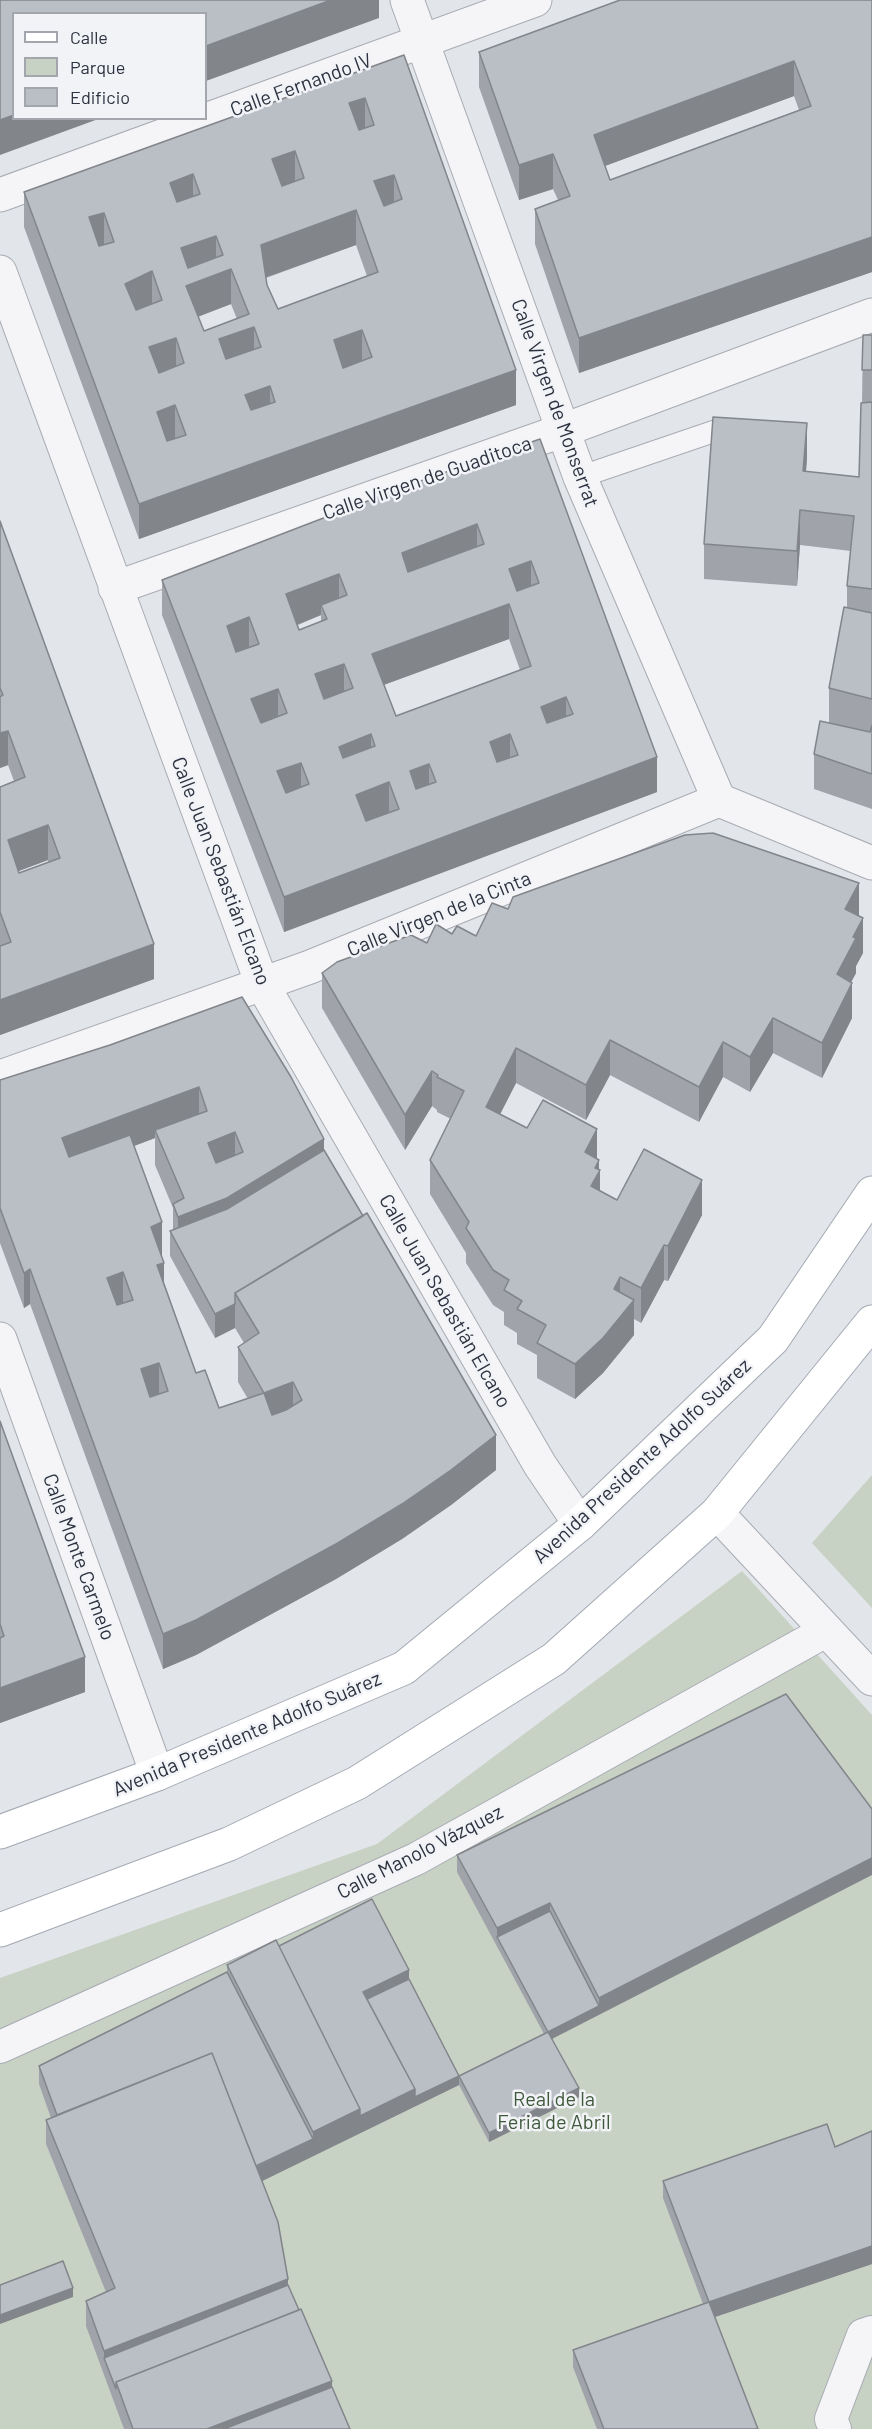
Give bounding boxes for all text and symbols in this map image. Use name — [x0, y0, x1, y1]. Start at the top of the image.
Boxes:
legend — [12, 12, 207, 120]
text: Calle — [70, 26, 108, 48]
street label: Calle Fernando IV — [227, 48, 375, 122]
text: Parque — [70, 56, 125, 78]
text: Edificio — [70, 86, 130, 108]
street label: Calle Virgen de Monserrat — [506, 296, 604, 510]
street label: Calle Virgen de Guaditoca — [319, 431, 535, 525]
street label: Calle Juan Sebastián Elcano — [166, 753, 276, 989]
street label: Calle Virgen de la Cinta — [344, 866, 534, 962]
street label: Calle Juan Sebastián Elcano — [374, 1190, 516, 1412]
street label: Avenida Presidente Adolfo Suárez — [528, 1354, 756, 1568]
street label: Calle Monte Carmelo — [38, 1470, 120, 1644]
street label: Avenida Presidente Adolfo Suárez — [109, 1666, 385, 1802]
street label: Calle Manolo Vázquez — [333, 1800, 507, 1904]
park label: Real de la Feria de Abril — [497, 2087, 611, 2134]

